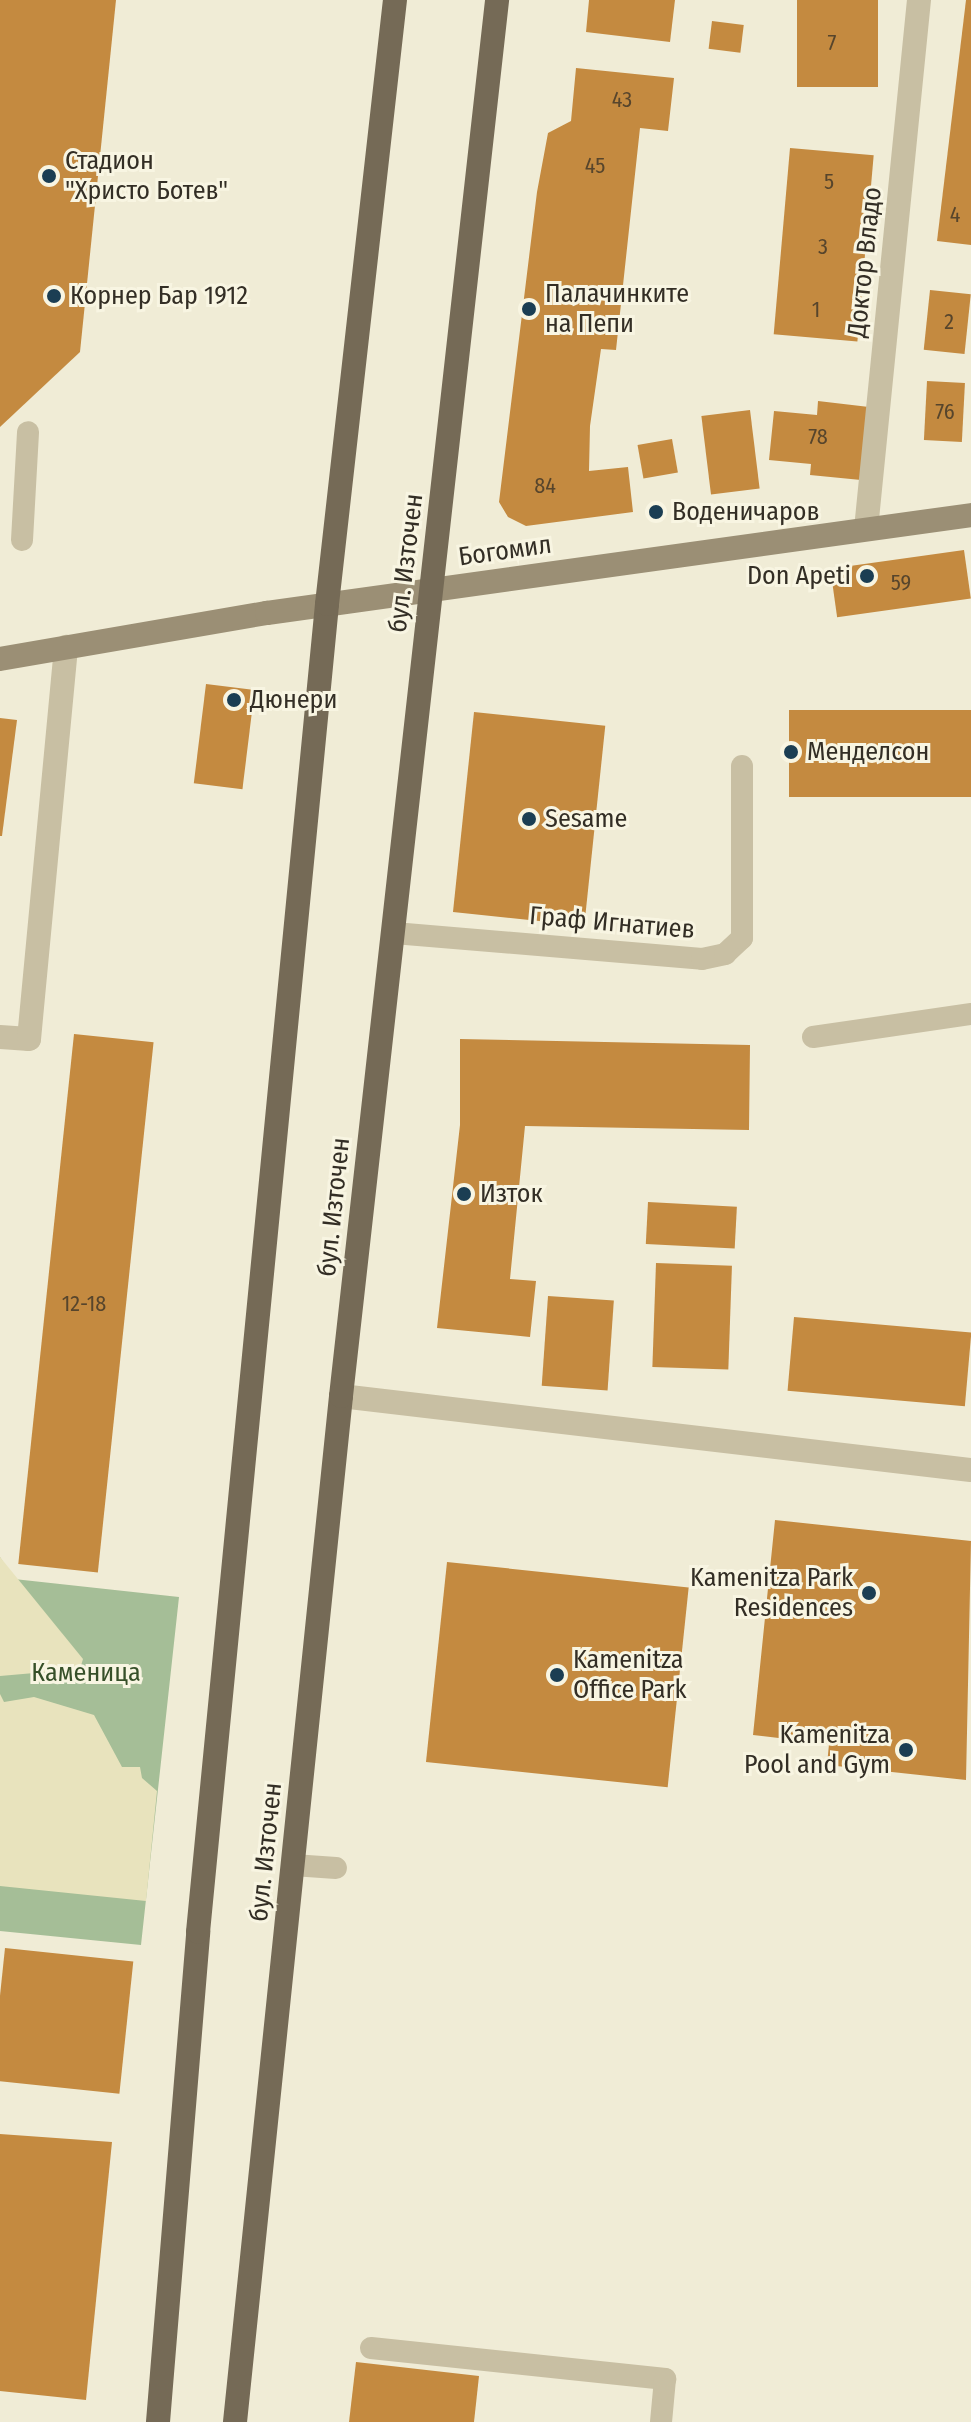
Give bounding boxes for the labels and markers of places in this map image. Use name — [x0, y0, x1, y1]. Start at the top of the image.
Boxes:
place label: Стадион "Христо Ботев" — [65, 145, 228, 206]
marker: Стадион "Христо Ботев" — [40, 167, 58, 185]
place label: Палачинките на Пепи — [545, 278, 689, 340]
place label: Корнер Бар 1912 — [70, 280, 248, 312]
marker: Корнер Бар 1912 — [45, 287, 63, 305]
marker: Палачинките на Пепи — [520, 300, 538, 318]
place label: Воденичаров — [672, 496, 820, 528]
marker: Воденичаров — [647, 503, 665, 521]
place label: Don Apeti — [747, 560, 851, 592]
marker: Don Apeti — [858, 567, 876, 585]
place label: Дюнери — [250, 684, 337, 716]
marker: Дюнери — [225, 691, 243, 709]
place label: Менделсон — [807, 736, 929, 768]
marker: Менделсон — [782, 743, 800, 761]
place label: Sesame — [545, 803, 627, 835]
marker: Sesame — [520, 810, 538, 828]
place label: Изток — [480, 1178, 543, 1210]
marker: Изток — [455, 1185, 473, 1203]
place label: Kamenitza Park Residences — [690, 1562, 853, 1624]
marker: Kamenitza Park Residences — [860, 1584, 878, 1602]
place label: Kamenitza Office Park — [573, 1644, 687, 1706]
marker: Kamenitza Office Park — [548, 1666, 566, 1684]
place label: Kamenitza Pool and Gym — [744, 1719, 890, 1780]
marker: Kamenitza Pool and Gym — [897, 1741, 915, 1759]

